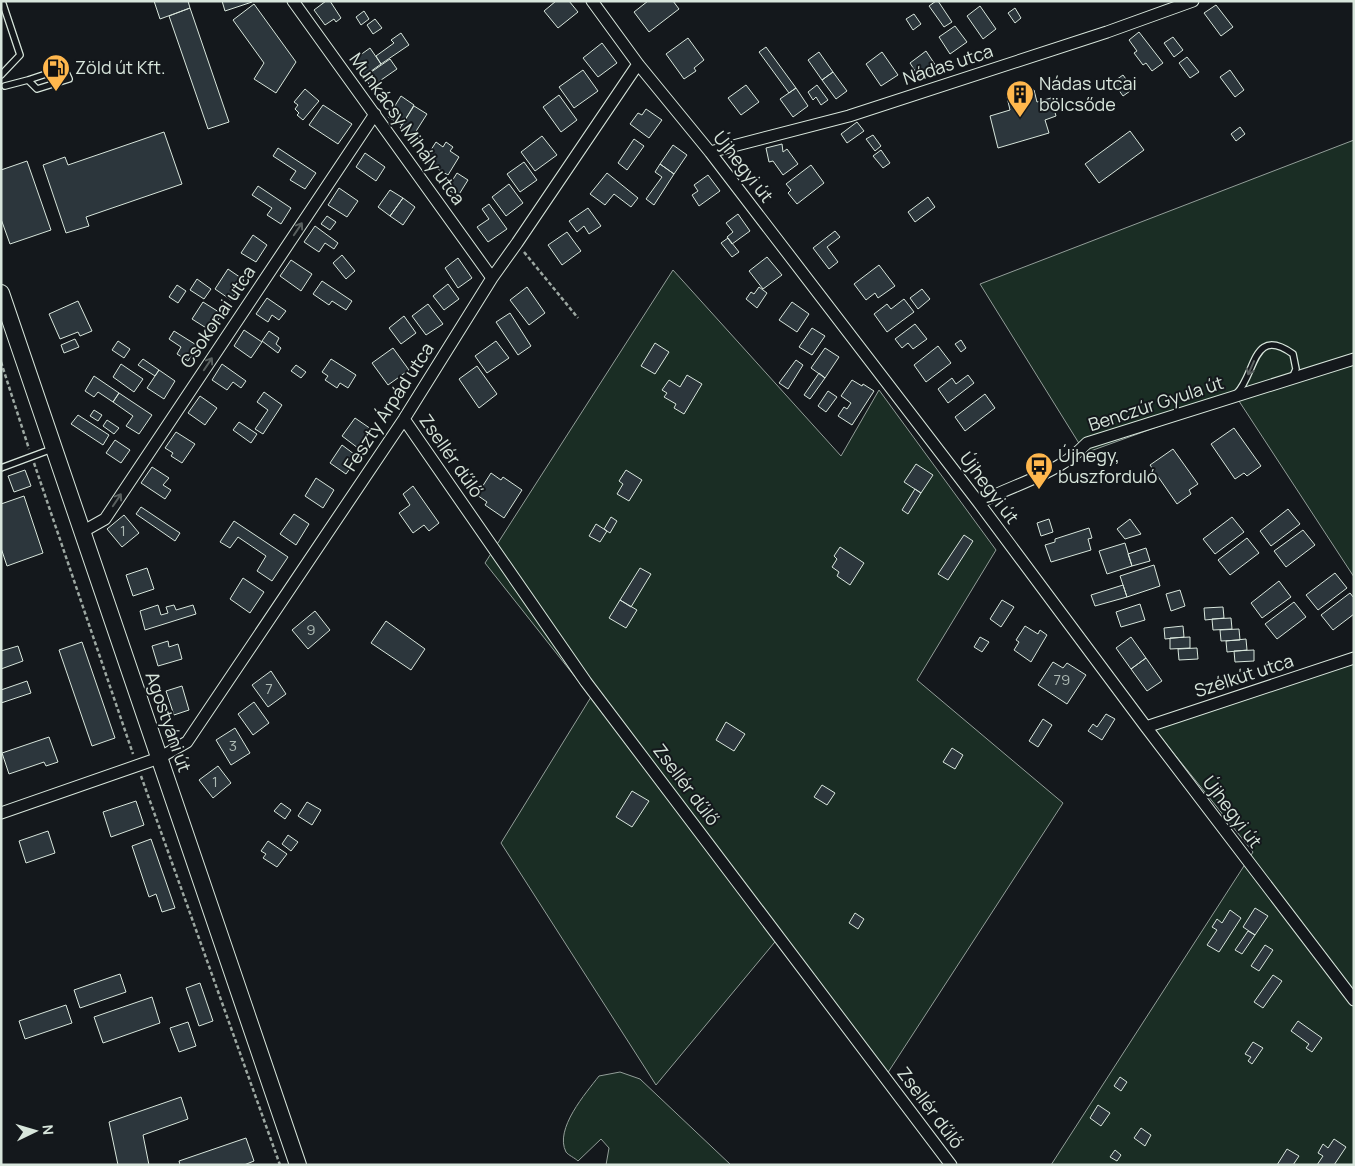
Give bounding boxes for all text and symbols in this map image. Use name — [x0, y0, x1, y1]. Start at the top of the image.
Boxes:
street label: Nádas utca — [900, 38, 996, 90]
street label: Munkácsy Mihály utca — [345, 48, 471, 209]
fuel station icon: Zöld út Kft. — [41, 53, 71, 92]
place label: Zöld út Kft. — [75, 55, 166, 79]
place label: Nádas utcai bölcsőde — [1039, 71, 1137, 116]
building icon: Nádas utcai bölcsőde — [1005, 79, 1035, 118]
street label: Újhegyi út — [708, 126, 779, 207]
one-way arrow — [293, 222, 303, 236]
street label: Csokonai utca — [174, 261, 260, 372]
street label: Feszty Árpád utca — [338, 338, 439, 475]
one-way arrow — [203, 358, 213, 372]
one-way arrow — [1245, 360, 1255, 375]
street label: Benczúr Gyula út — [1085, 370, 1226, 436]
street label: Zsellér dűlő — [414, 409, 489, 502]
place label: Újhegy, buszforduló — [1058, 443, 1158, 488]
street label: Újhegyi út — [955, 447, 1025, 528]
bus stop icon: Újhegy, buszforduló — [1024, 451, 1054, 490]
one-way arrow — [113, 493, 123, 507]
house number: 1 — [120, 520, 126, 541]
house number: 9 — [306, 619, 316, 640]
street label: Szélkút utca — [1191, 648, 1296, 702]
street label: Agostyáni út — [141, 668, 197, 775]
house number: 79 — [1054, 669, 1070, 690]
house number: 7 — [265, 678, 273, 699]
house number: 3 — [229, 735, 237, 756]
street label: Zsellér dűlő — [648, 739, 725, 830]
house number: 1 — [212, 771, 218, 792]
street label: Újhegyi út — [1198, 771, 1268, 852]
street label: Zsellér dűlő — [892, 1062, 969, 1153]
north arrow — [10, 1106, 60, 1156]
text: N — [39, 1124, 58, 1136]

